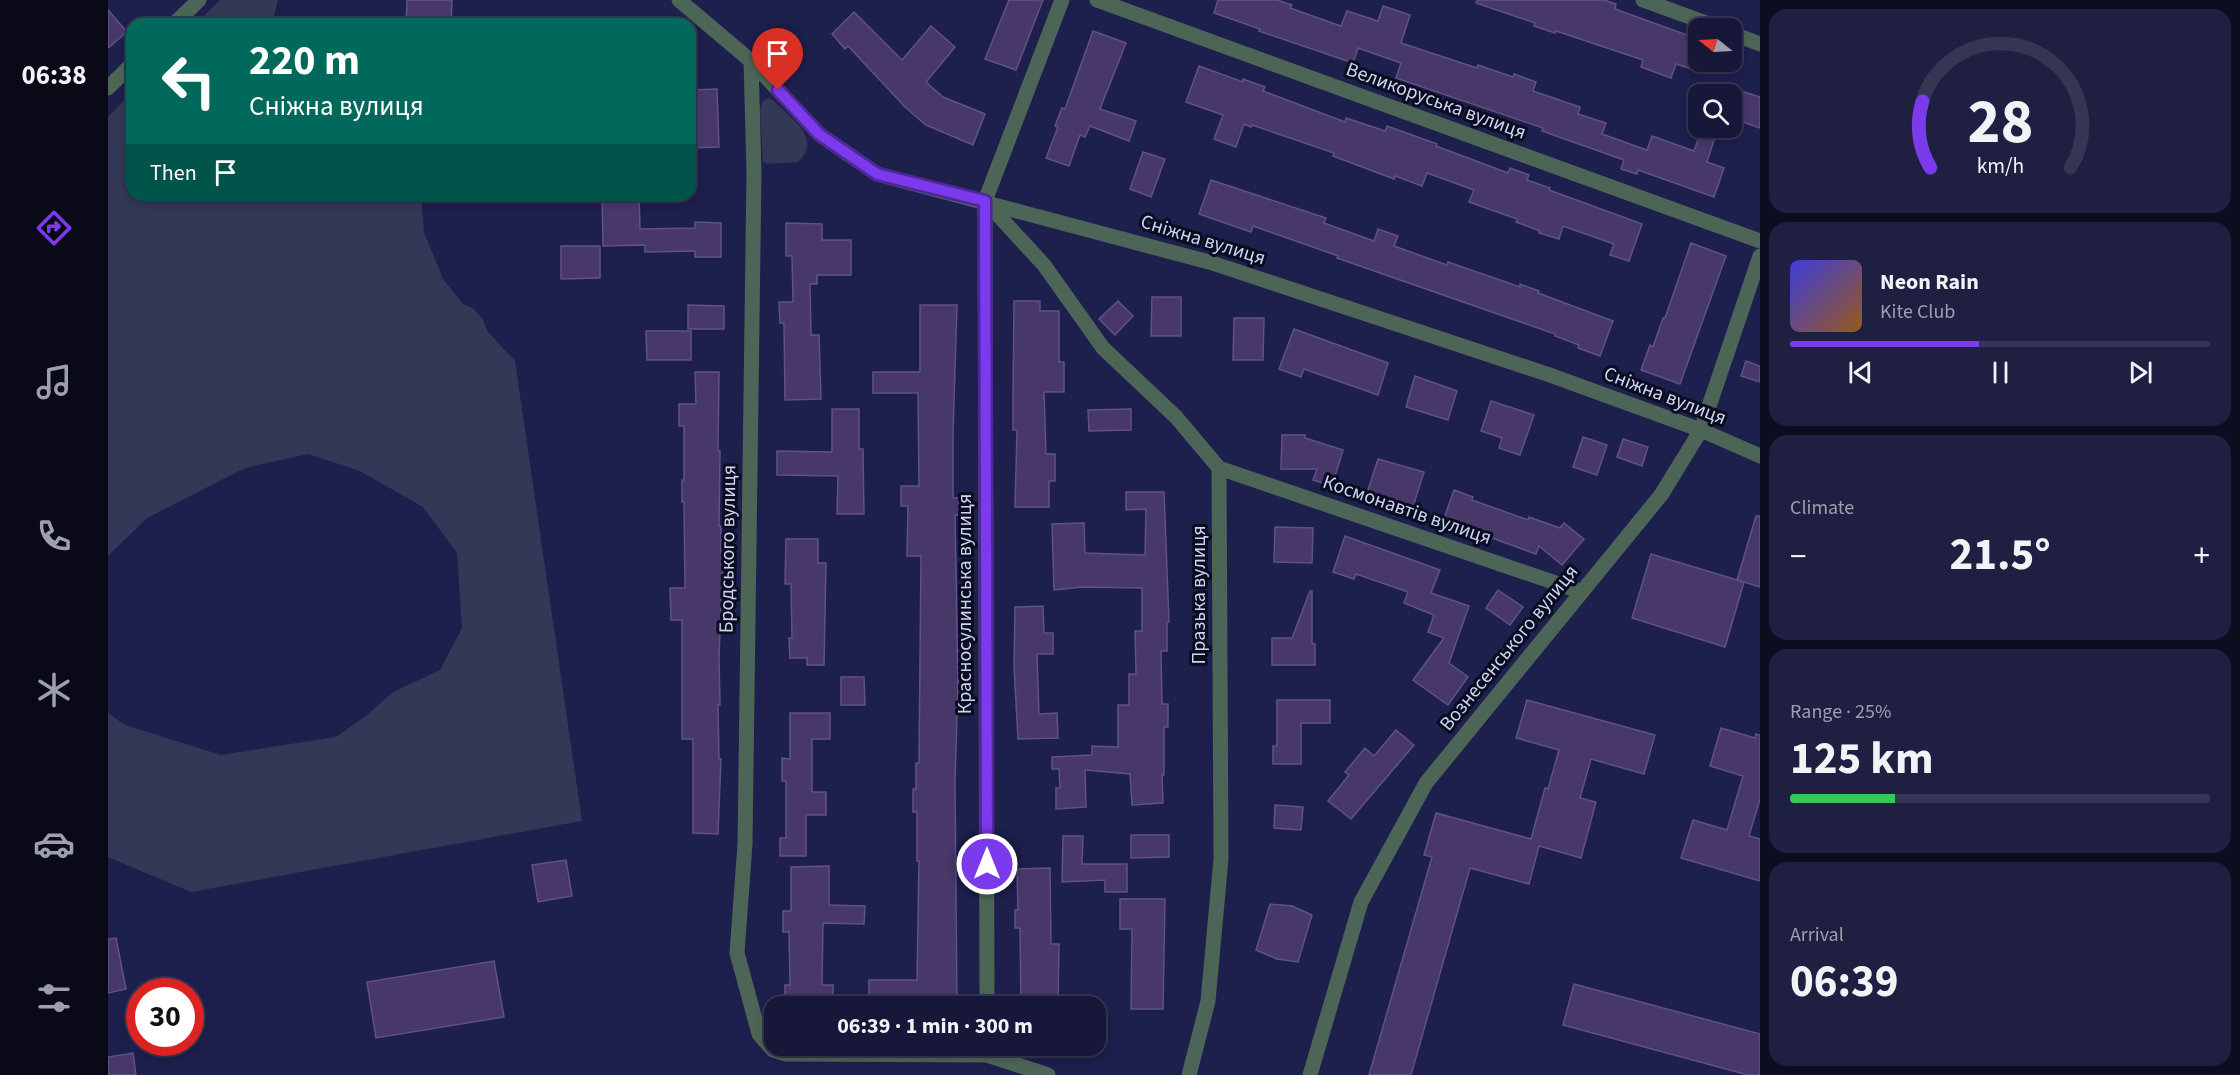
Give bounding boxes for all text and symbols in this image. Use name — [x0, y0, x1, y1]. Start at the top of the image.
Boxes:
north arrow — [1688, 18, 1742, 72]
map controls — [1688, 18, 1742, 138]
pin — [752, 28, 803, 90]
text: 220 m — [249, 31, 360, 91]
icon: arrive — [761, 37, 794, 70]
icon: left — [150, 42, 228, 120]
street label: Великоруська вулиця — [1342, 55, 1530, 147]
text: 06:38 — [21, 56, 87, 95]
text: 28 — [1967, 78, 2033, 167]
button: search — [1688, 84, 1742, 138]
text: Сніжна вулиця — [249, 87, 424, 126]
text: km/h — [1976, 151, 2024, 182]
icon: arrive — [209, 156, 242, 189]
text: Then — [150, 157, 197, 189]
icon: directions — [33, 207, 75, 249]
street label: Сніжна вулиця — [1137, 208, 1269, 272]
text: Neon Rain — [1880, 266, 1979, 298]
text: Kite Club — [1880, 298, 1955, 326]
icon: previous — [1844, 356, 1877, 389]
icon: pause — [1984, 356, 2017, 389]
icon: next — [2124, 356, 2157, 389]
street label: Сніжна вулиця — [1600, 360, 1730, 432]
icon: music — [33, 361, 75, 403]
street label: Бродського вулиця — [713, 465, 743, 633]
street label: Космонавтів вулиця — [1319, 468, 1495, 552]
street label: Красносулинська вулиця — [951, 494, 979, 714]
text: Climate — [1790, 494, 1854, 522]
icon: phone — [33, 515, 75, 557]
text: 21.5° — [1949, 523, 2051, 587]
street label: Празька вулиця — [1185, 525, 1213, 665]
text: − — [1790, 533, 1806, 580]
text: + — [2194, 533, 2210, 580]
street label: Вознесенського вулиця — [1433, 559, 1585, 737]
icon: climate — [33, 669, 75, 711]
text: Range · 25% — [1790, 698, 1891, 726]
text: 125 km — [1790, 727, 1934, 791]
icon: car — [33, 823, 75, 865]
position arrow — [955, 832, 1019, 896]
text: Arrival — [1790, 921, 1844, 949]
text: 06:39 — [1790, 950, 1899, 1014]
icon: filters — [33, 977, 75, 1019]
speed limit sign: 30 — [126, 978, 204, 1056]
text: 06:39 · 1 min · 300 m — [837, 1010, 1033, 1042]

